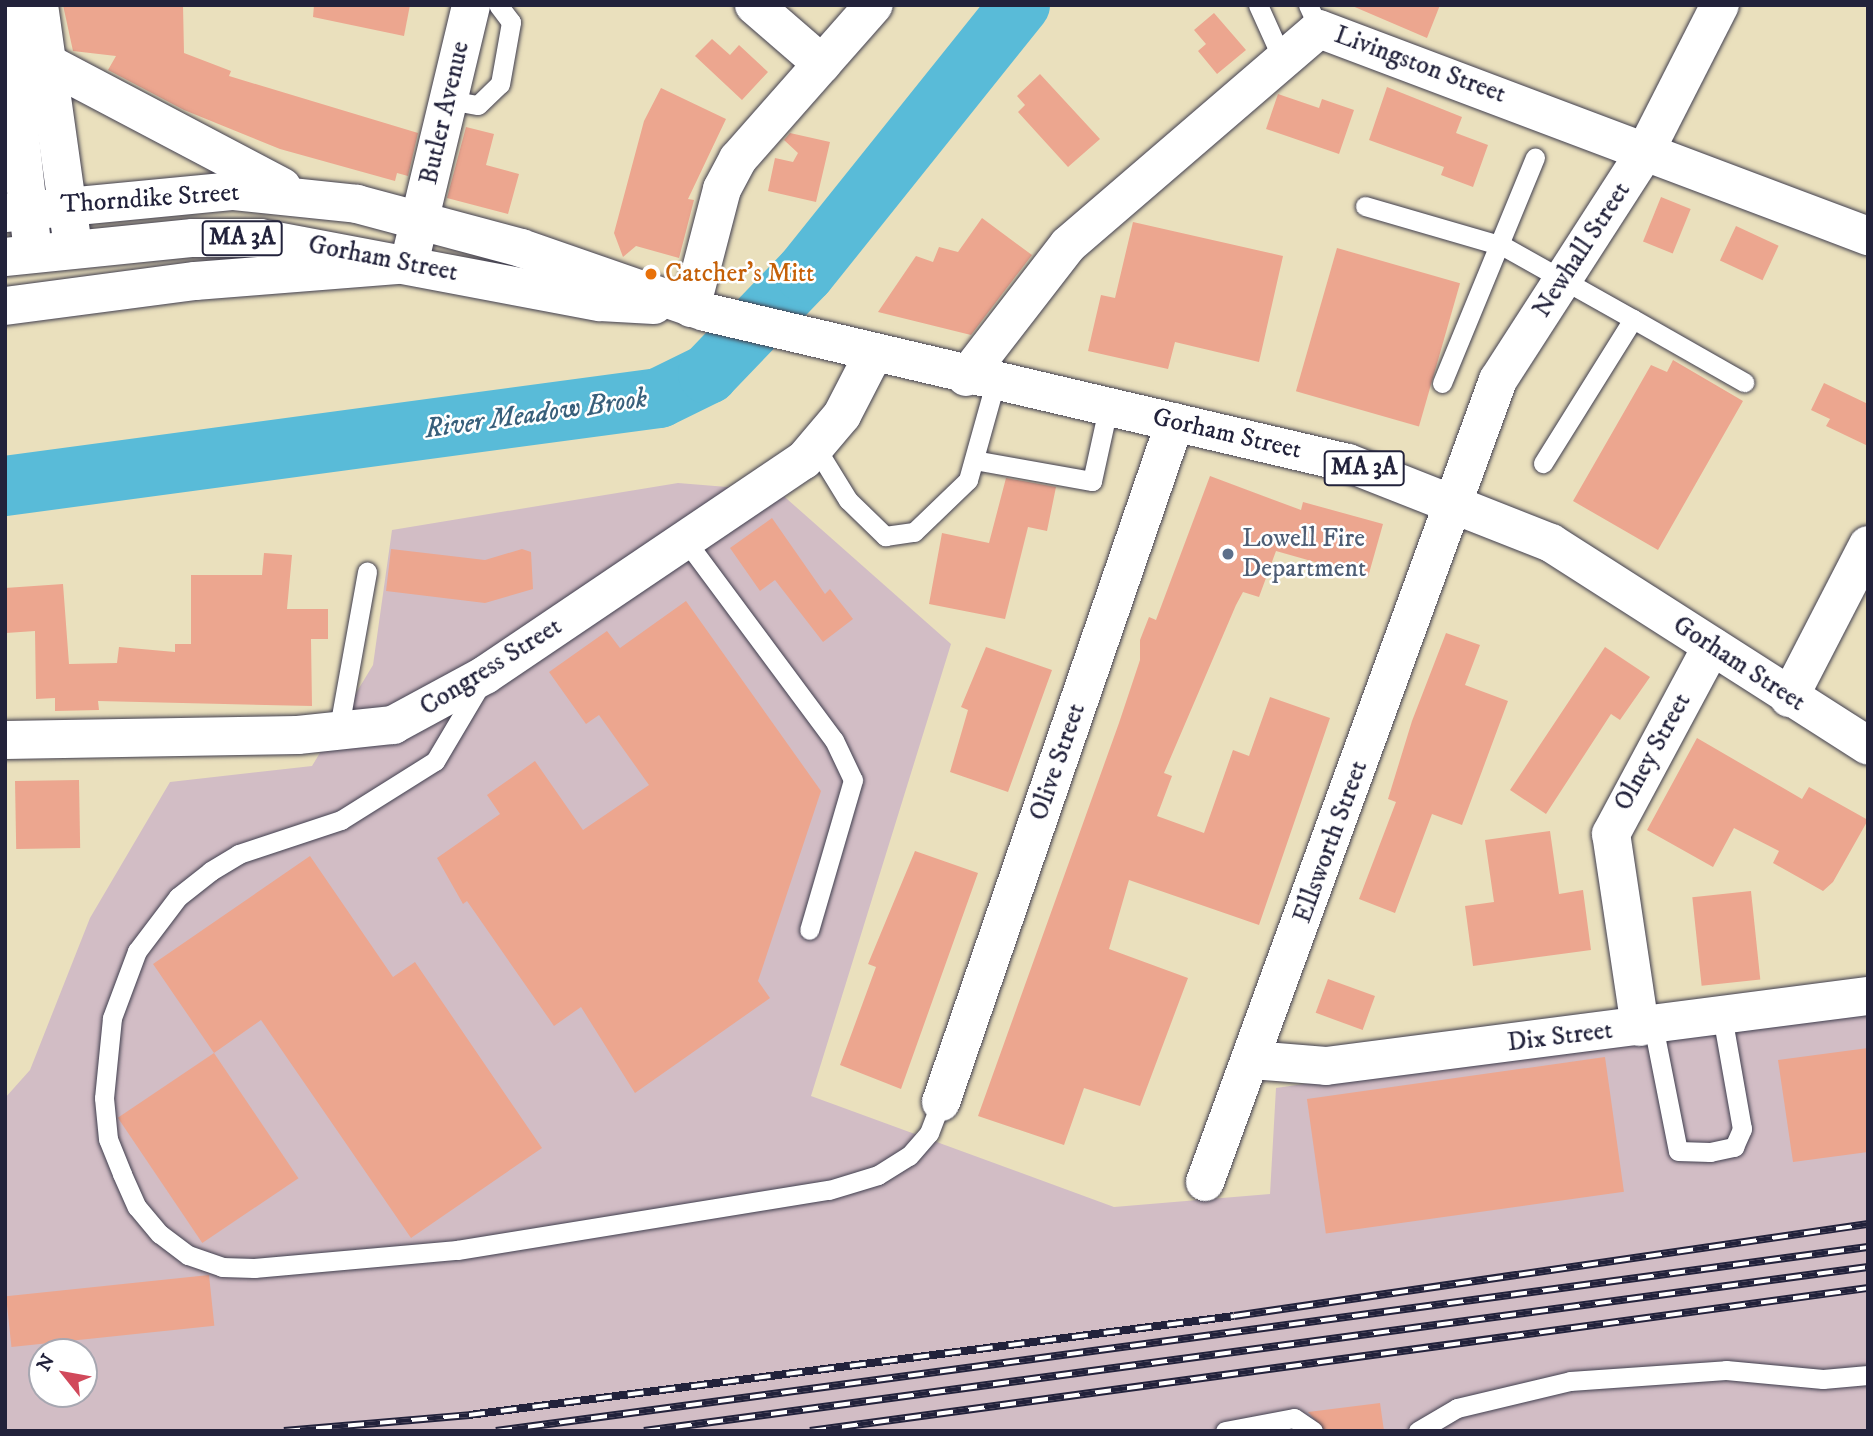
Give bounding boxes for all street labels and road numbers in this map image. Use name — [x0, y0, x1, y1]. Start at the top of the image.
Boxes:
street label: Livingston Street — [1330, 20, 1510, 110]
street label: Butler Avenue — [413, 38, 477, 188]
street label: Newhall Street — [1527, 176, 1637, 324]
street label: Thorndike Street — [60, 177, 240, 221]
road number: MA 3A — [200, 218, 284, 258]
street label: Gorham Street — [306, 229, 460, 289]
street label: Gorham Street — [1150, 402, 1304, 466]
road number: MA 3A — [1322, 448, 1406, 489]
street label: Gorham Street — [1667, 610, 1811, 718]
street label: Congress Street — [414, 611, 568, 723]
street label: Olney Street — [1608, 688, 1698, 816]
street label: Olive Street — [1023, 699, 1093, 825]
street label: Ellsworth Street — [1287, 757, 1375, 927]
street label: Dix Street — [1506, 1015, 1614, 1059]

